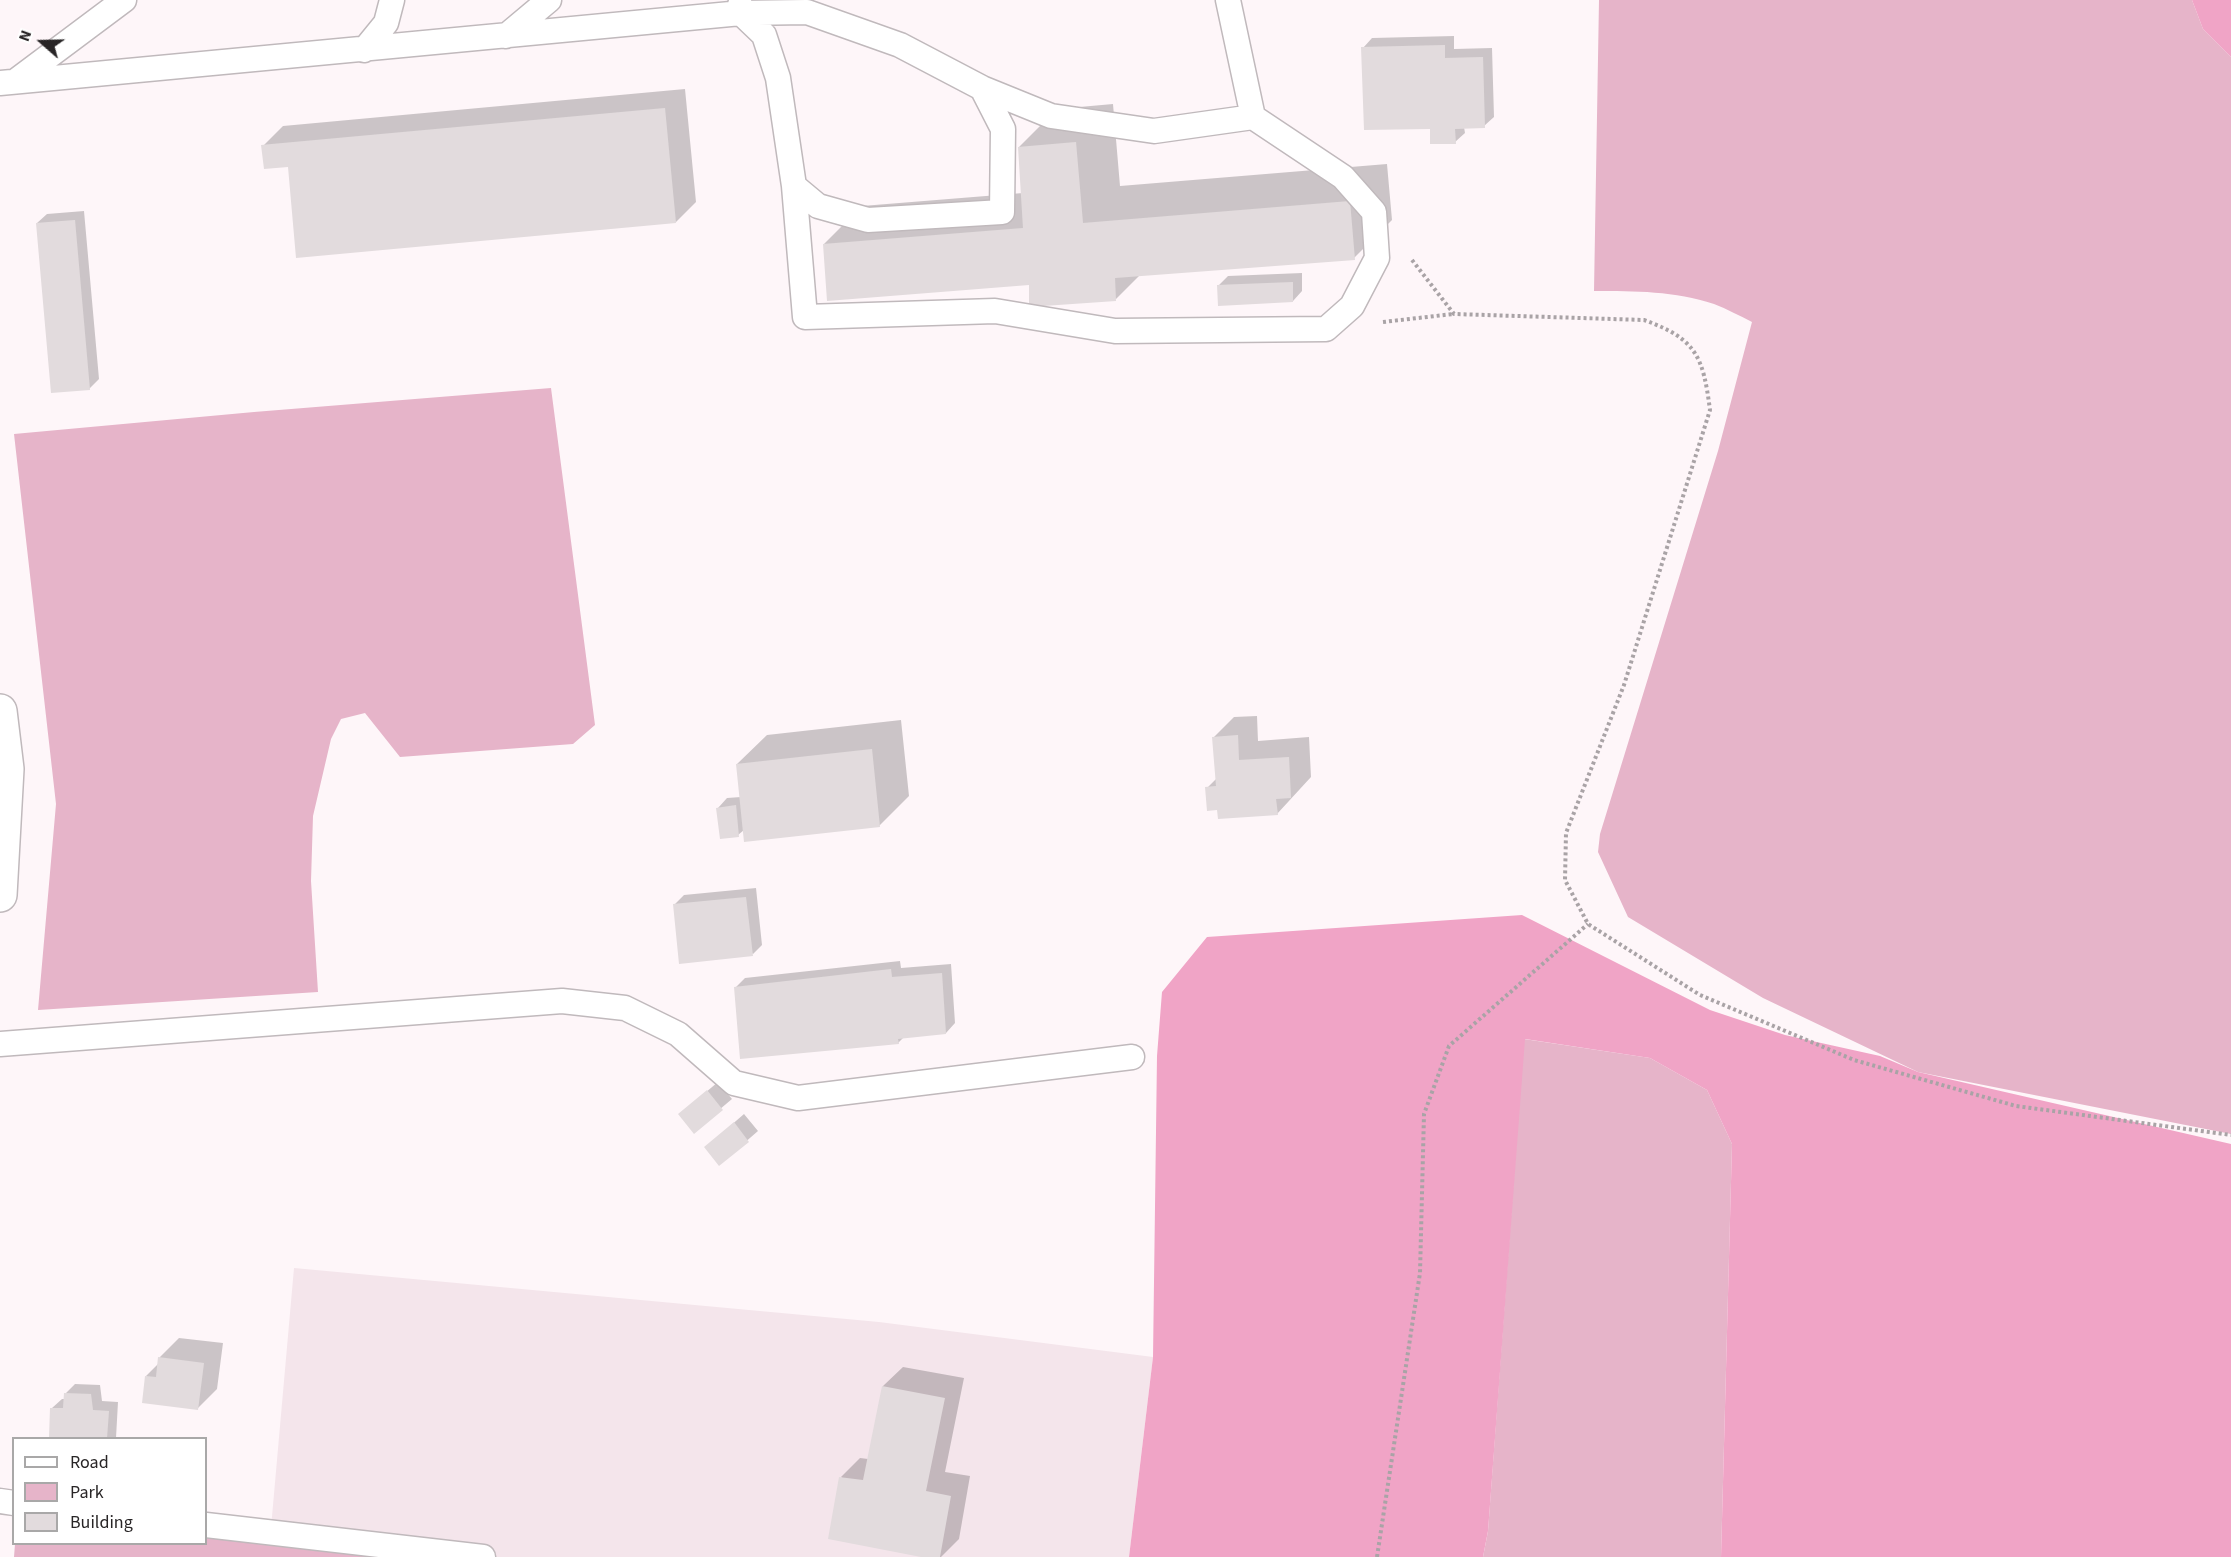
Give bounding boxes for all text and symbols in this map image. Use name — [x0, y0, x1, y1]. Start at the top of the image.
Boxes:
north arrow — [12, 12, 72, 72]
text: N — [13, 27, 37, 45]
legend — [12, 1437, 207, 1545]
text: Road — [70, 1450, 109, 1475]
text: Park — [70, 1480, 104, 1505]
text: Building — [70, 1510, 133, 1535]

